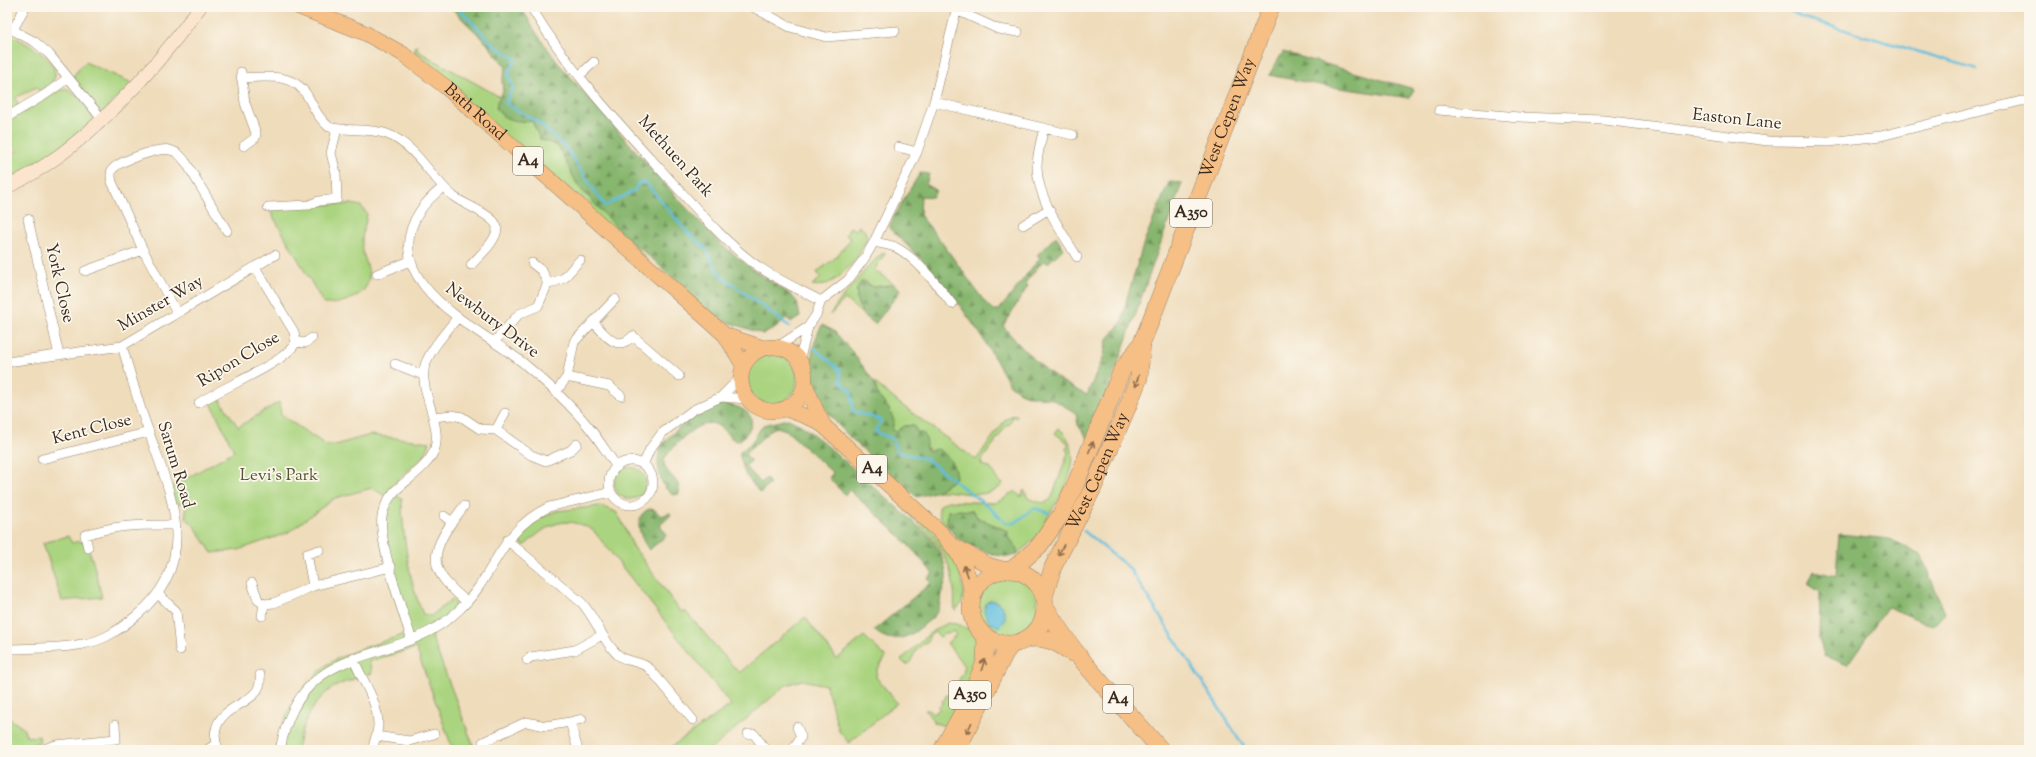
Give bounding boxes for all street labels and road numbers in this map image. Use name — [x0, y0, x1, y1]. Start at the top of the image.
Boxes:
street label: West Cepen Way — [1194, 54, 1262, 182]
street label: Bath Road — [438, 78, 511, 147]
street label: Easton Lane — [1691, 103, 1783, 137]
street label: Methuen Park — [632, 111, 718, 203]
road number: A4 — [513, 147, 543, 175]
road number: A350 — [1170, 199, 1212, 227]
street label: York Close — [38, 241, 80, 325]
street label: Minster Way — [114, 270, 209, 338]
street label: Newbury Drive — [440, 278, 544, 364]
street label: Ripon Close — [194, 326, 284, 394]
street label: West Cepen Way — [1061, 408, 1136, 535]
street label: Kent Close — [50, 409, 134, 451]
street label: Sarum Road — [150, 419, 200, 512]
road number: A4 — [857, 455, 887, 483]
road number: A350 — [949, 681, 991, 709]
road number: A4 — [1103, 685, 1133, 713]

